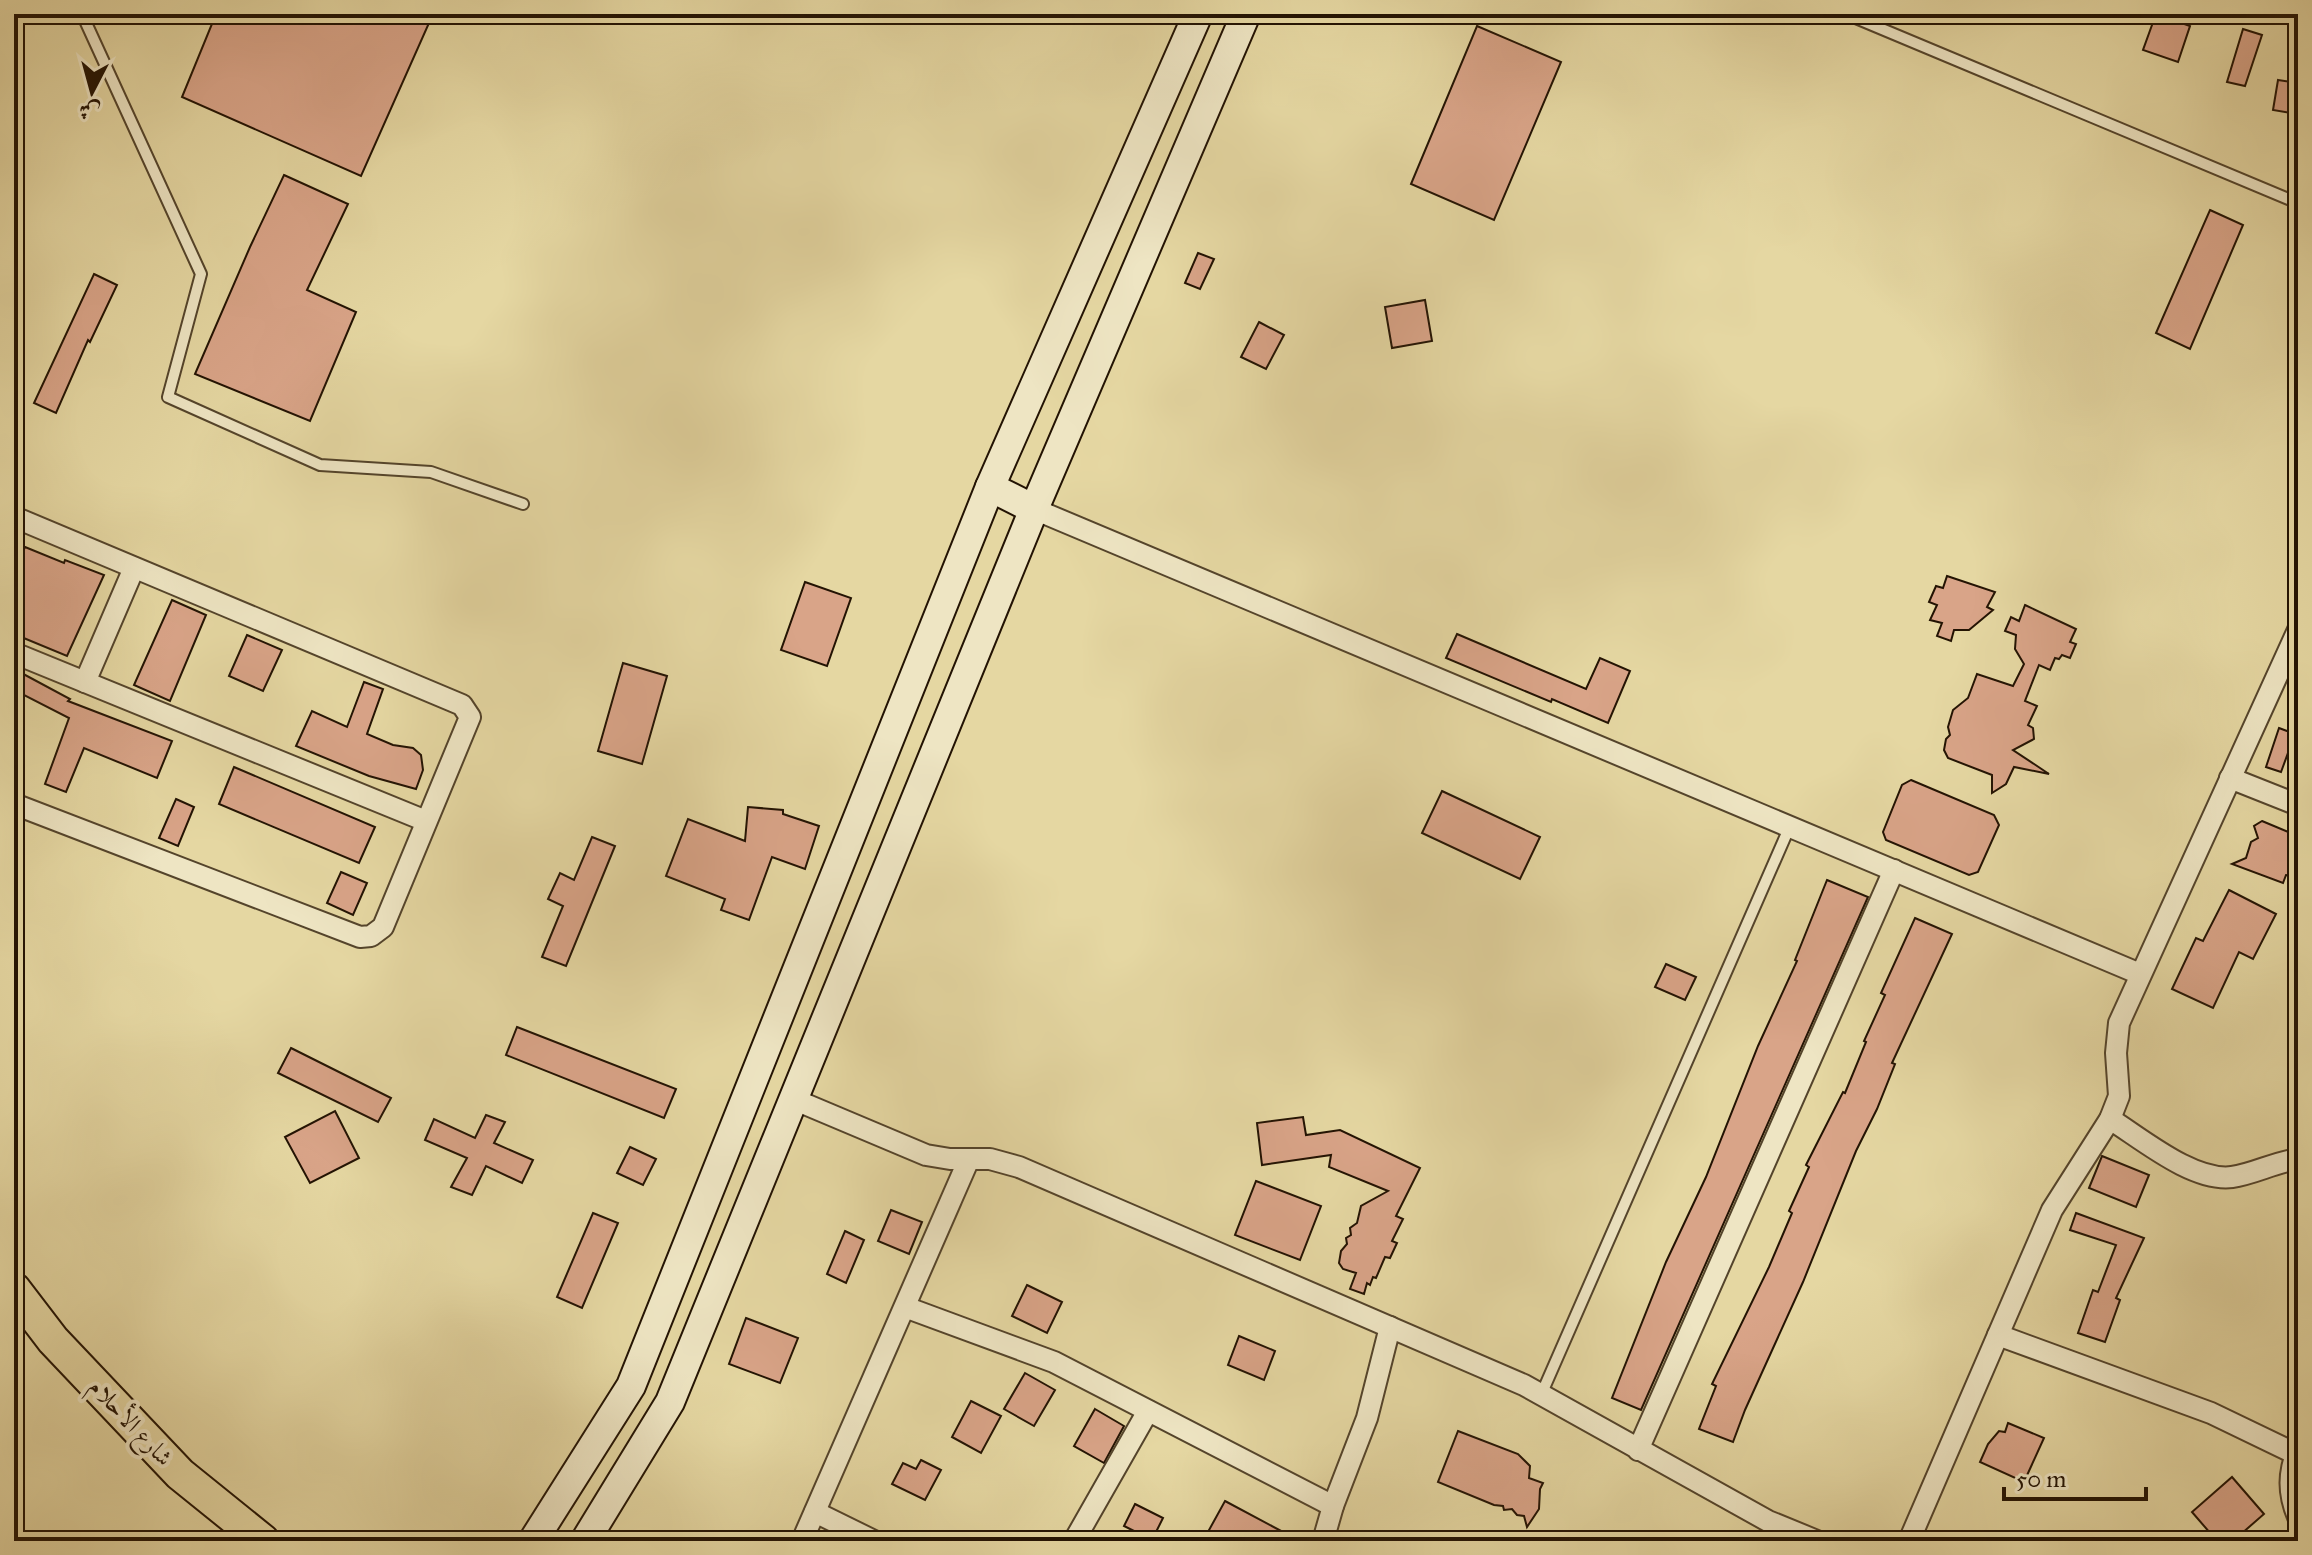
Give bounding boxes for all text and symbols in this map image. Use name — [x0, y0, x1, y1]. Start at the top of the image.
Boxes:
north arrow — [52, 52, 132, 132]
text: ش — [78, 97, 102, 126]
street label: شارع الأحلام — [78, 1371, 180, 1476]
scale bar — [2004, 1451, 2146, 1501]
text: 50 m — [2016, 1464, 2066, 1494]

